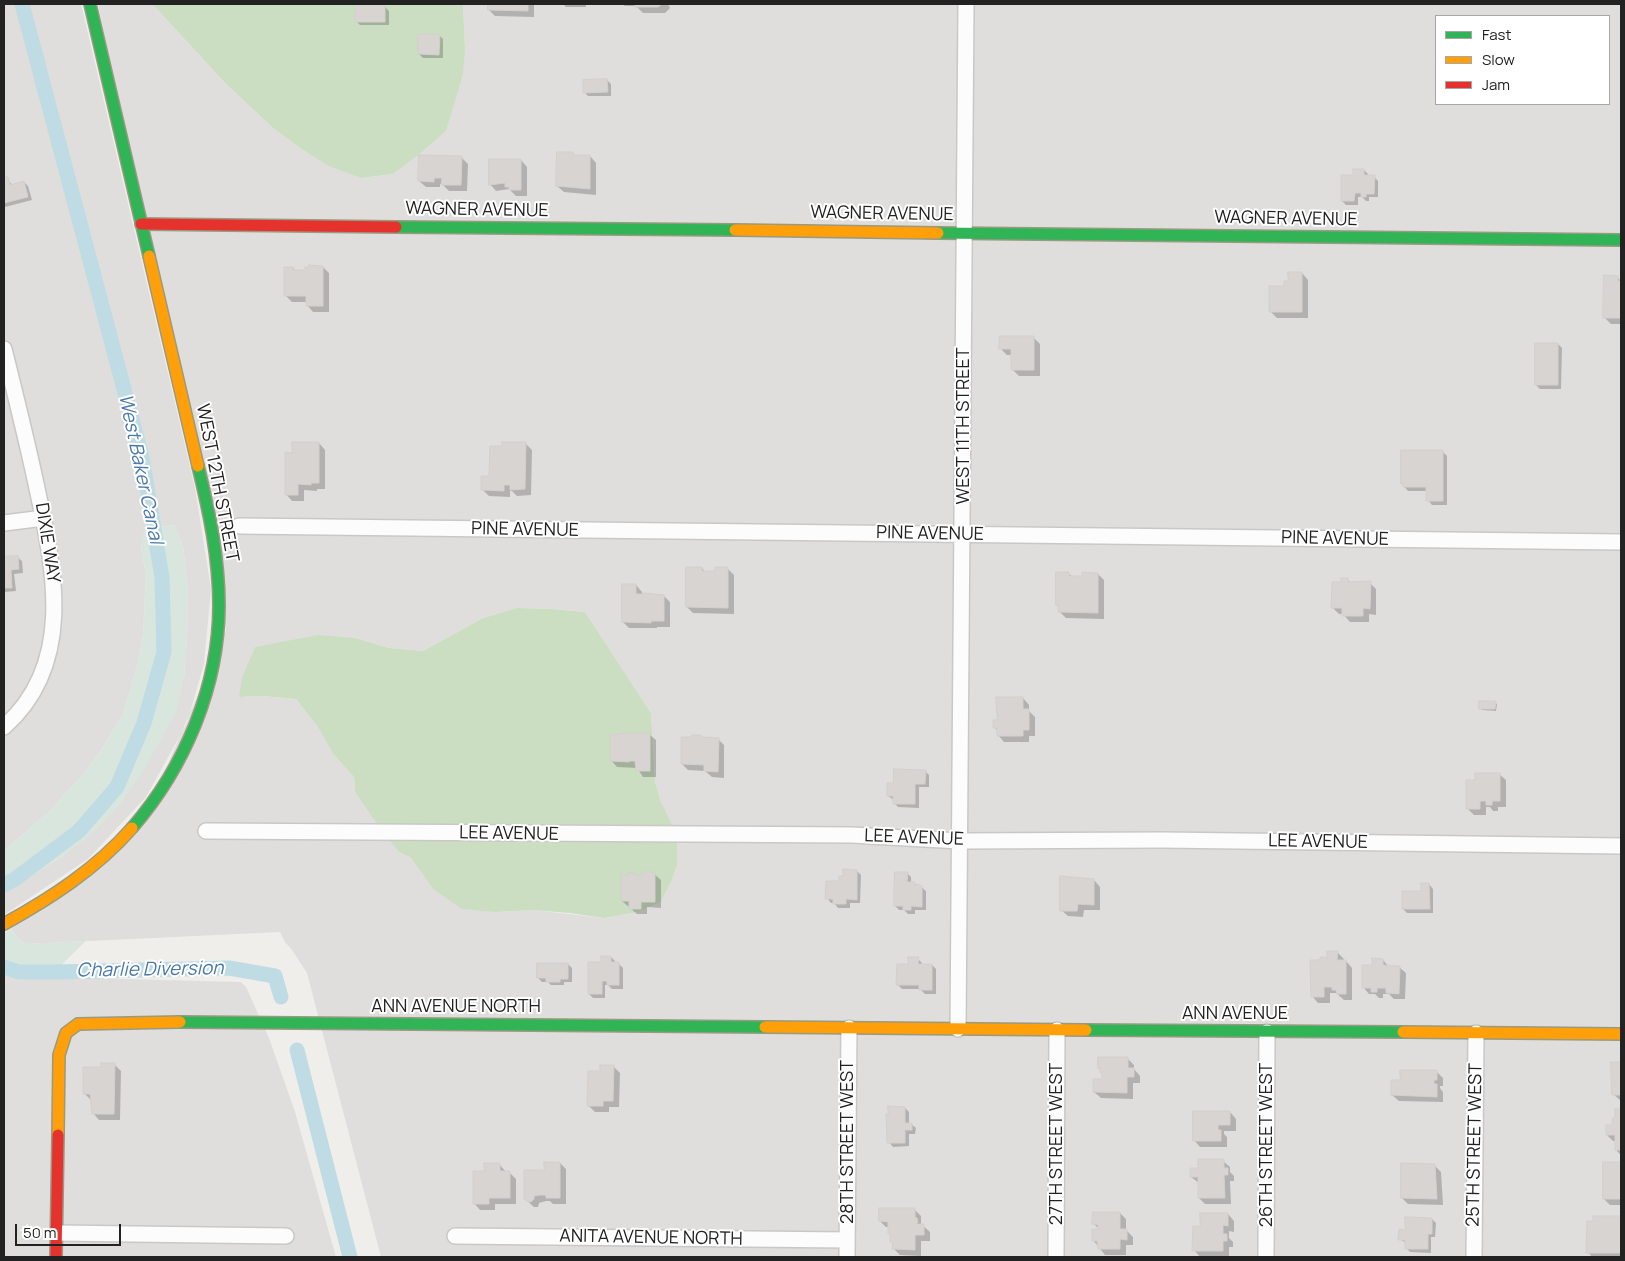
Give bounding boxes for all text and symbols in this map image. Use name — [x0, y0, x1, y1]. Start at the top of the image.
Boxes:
legend — [1435, 15, 1610, 105]
text: Fast — [1482, 24, 1511, 45]
text: Slow — [1482, 49, 1515, 70]
text: Jam — [1482, 74, 1510, 95]
street label: WAGNER AVENUE — [405, 198, 549, 222]
street label: WAGNER AVENUE — [810, 202, 954, 226]
street label: WAGNER AVENUE — [1214, 207, 1358, 231]
street label: WEST 11TH STREET — [953, 347, 975, 505]
water label: West Baker Canal — [113, 392, 167, 546]
street label: WEST 12TH STREET — [191, 402, 243, 564]
street label: DIXIE WAY — [30, 501, 64, 585]
street label: PINE AVENUE — [471, 518, 579, 542]
street label: PINE AVENUE — [876, 522, 984, 546]
street label: PINE AVENUE — [1281, 527, 1389, 551]
street label: LEE AVENUE — [459, 822, 559, 846]
street label: LEE AVENUE — [864, 825, 964, 851]
street label: LEE AVENUE — [1268, 830, 1368, 854]
water label: Charlie Diversion — [76, 957, 224, 983]
street label: ANN AVENUE NORTH — [371, 996, 541, 1018]
street label: ANN AVENUE — [1182, 1003, 1288, 1025]
street label: 28TH STREET WEST — [837, 1060, 859, 1224]
street label: 27TH STREET WEST — [1046, 1063, 1068, 1225]
street label: 26TH STREET WEST — [1256, 1063, 1278, 1227]
street label: 25TH STREET WEST — [1463, 1063, 1487, 1227]
scale bar — [18, 1214, 124, 1246]
text: 50 m — [23, 1222, 57, 1243]
street label: ANITA AVENUE NORTH — [559, 1226, 743, 1250]

